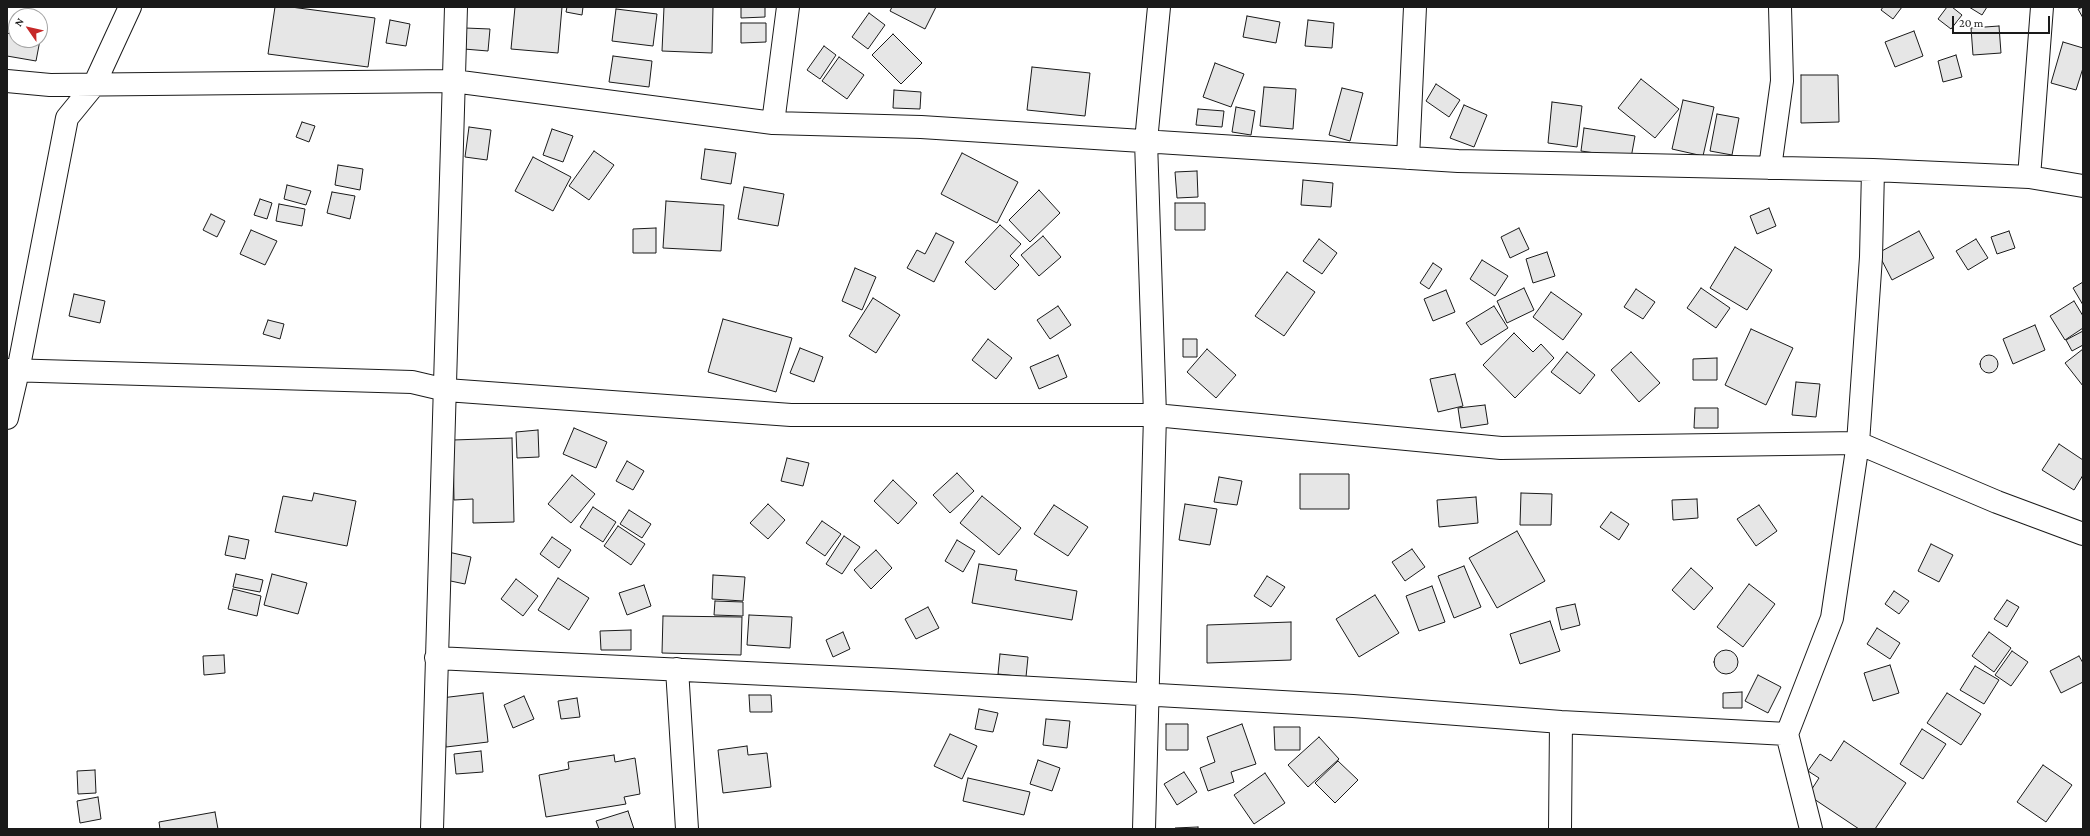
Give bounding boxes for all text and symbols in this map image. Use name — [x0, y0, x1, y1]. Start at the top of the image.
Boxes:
north arrow — [8, 8, 48, 48]
scale bar — [1954, 8, 2052, 34]
text: N — [12, 15, 26, 28]
text: 20 m — [1959, 16, 1983, 30]

